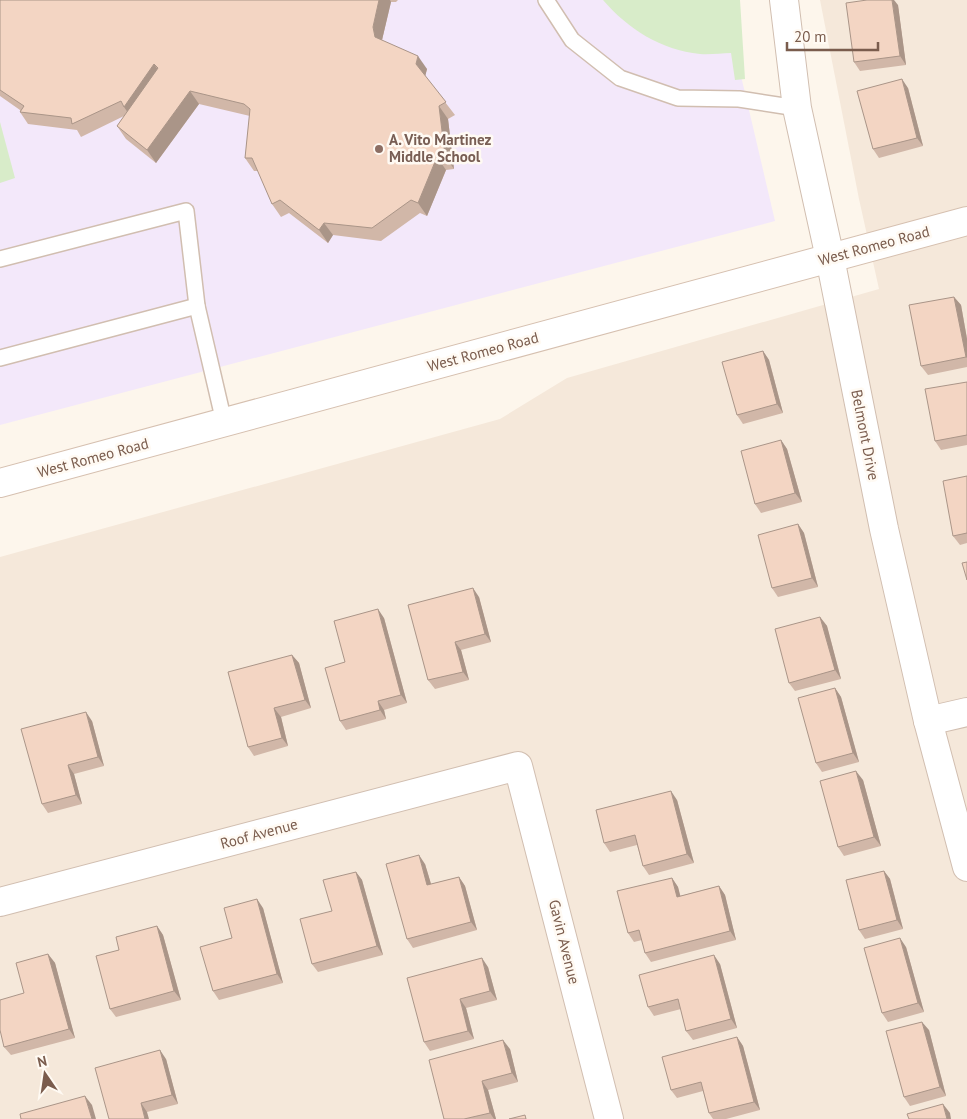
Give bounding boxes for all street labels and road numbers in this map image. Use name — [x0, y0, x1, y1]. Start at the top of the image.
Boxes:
street label: West Romeo Road — [816, 222, 932, 270]
street label: West Romeo Road — [425, 328, 541, 376]
street label: Belmont Drive — [847, 388, 884, 482]
street label: West Romeo Road — [35, 434, 151, 482]
street label: Roof Avenue — [218, 814, 300, 853]
street label: Gavin Avenue — [545, 898, 584, 986]

